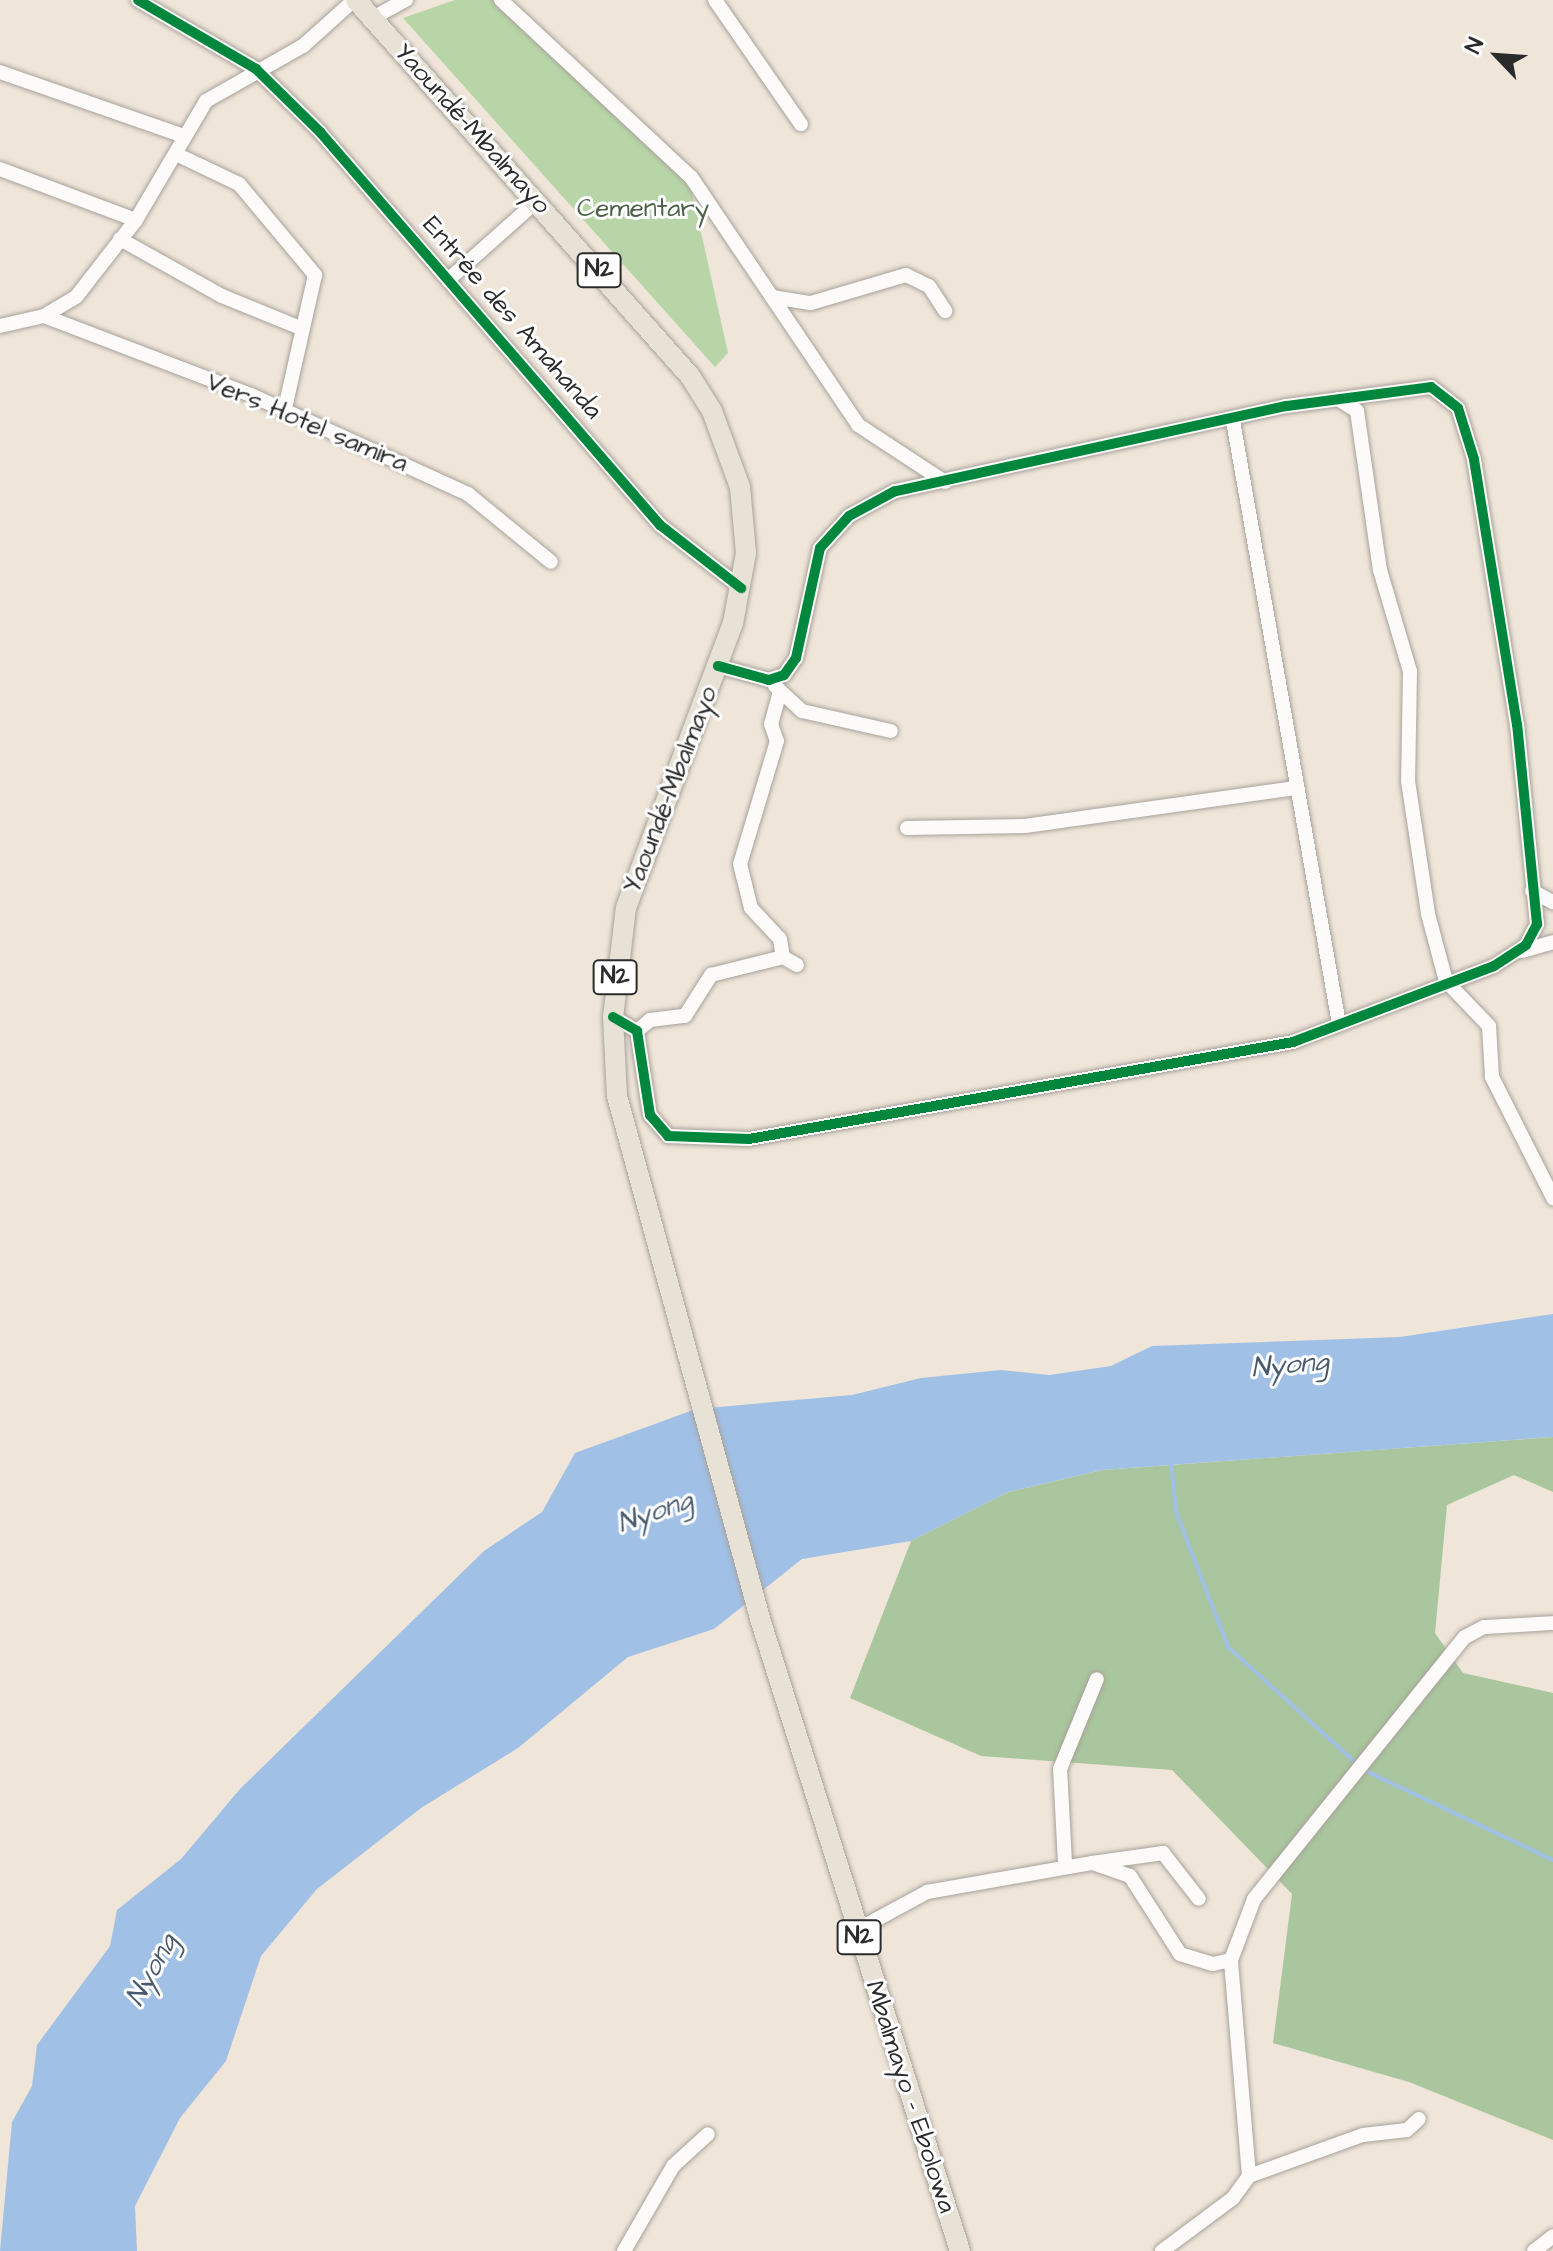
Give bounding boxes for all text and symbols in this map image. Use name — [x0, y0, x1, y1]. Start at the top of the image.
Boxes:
north arrow — [1457, 16, 1537, 96]
text: N — [1458, 33, 1492, 58]
street label: Yaoundé-Mbalmayo — [387, 37, 557, 221]
park label: Cementary — [577, 193, 709, 225]
street label: Entrée des Amahanda — [415, 210, 609, 426]
road number: N2 — [575, 250, 623, 290]
street label: Vers Hotel samira — [202, 367, 412, 479]
street label: Yaoundé-Mbalmayo — [617, 682, 725, 898]
road number: N2 — [591, 957, 639, 997]
water label: Nyong — [1250, 1345, 1330, 1385]
water label: Nyong — [613, 1484, 697, 1540]
road number: N2 — [835, 1917, 883, 1957]
water label: Nyong — [119, 1928, 185, 2012]
street label: Mbalmayo - Ebolowa — [858, 1977, 962, 2217]

